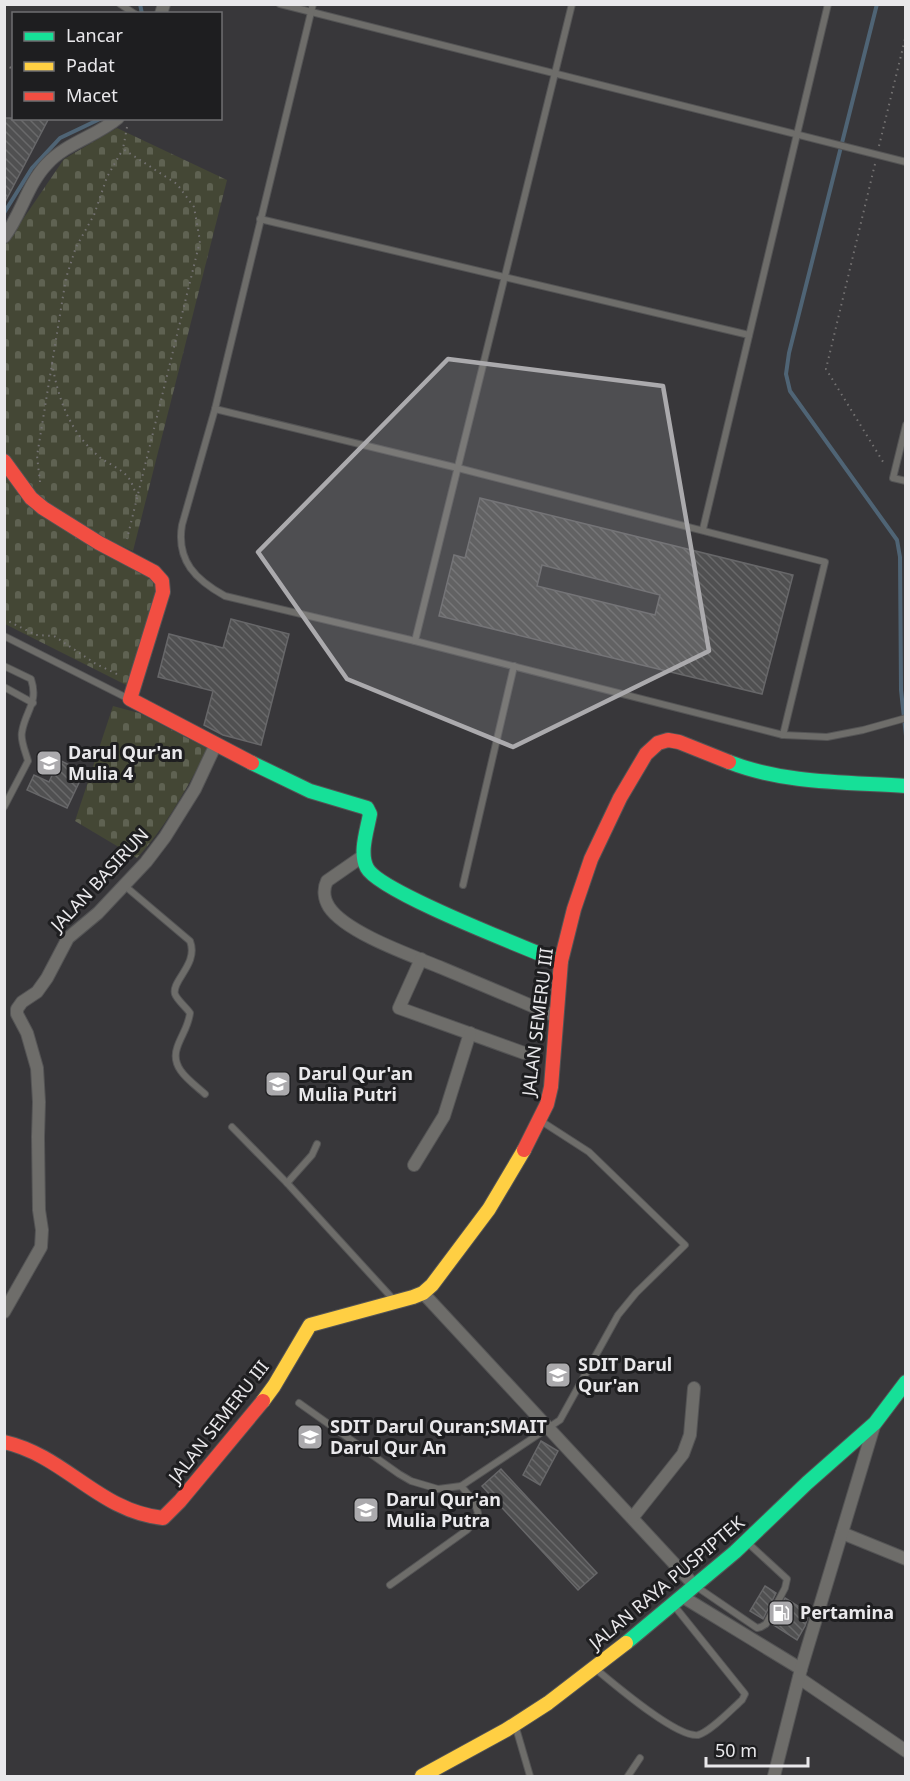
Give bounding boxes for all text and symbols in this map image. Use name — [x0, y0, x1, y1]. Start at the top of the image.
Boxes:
legend — [12, 12, 222, 120]
text: Lancar — [66, 23, 123, 47]
text: Padat — [66, 53, 115, 77]
text: Macet — [66, 83, 118, 107]
place label: Darul Qur'an Mulia 4 — [68, 740, 183, 785]
school or university icon: Darul Qur'an Mulia 4 — [34, 748, 64, 778]
street label: JALAN BASIRUN — [44, 823, 153, 938]
street label: JALAN SEMERU III — [516, 946, 558, 1099]
place label: Darul Qur'an Mulia Putri — [298, 1061, 413, 1106]
school or university icon: Darul Qur'an Mulia Putri — [263, 1069, 293, 1099]
place label: SDIT Darul Qur'an — [578, 1352, 672, 1397]
street label: JALAN SEMERU III — [162, 1355, 274, 1489]
school or university icon: SDIT Darul Qur'an — [543, 1360, 573, 1390]
place label: SDIT Darul Quran;SMAIT Darul Qur An — [330, 1414, 547, 1459]
school or university icon: SDIT Darul Quran;SMAIT Darul Qur An — [295, 1422, 325, 1452]
place label: Darul Qur'an Mulia Putra — [386, 1487, 501, 1532]
school or university icon: Darul Qur'an Mulia Putra — [351, 1495, 381, 1525]
street label: JALAN RAYA PUSPIPTEK — [582, 1510, 750, 1656]
fuel station icon: Pertamina — [766, 1598, 796, 1628]
place label: Pertamina — [800, 1600, 894, 1624]
scale bar — [706, 1730, 808, 1768]
text: 50 m — [715, 1738, 757, 1762]

